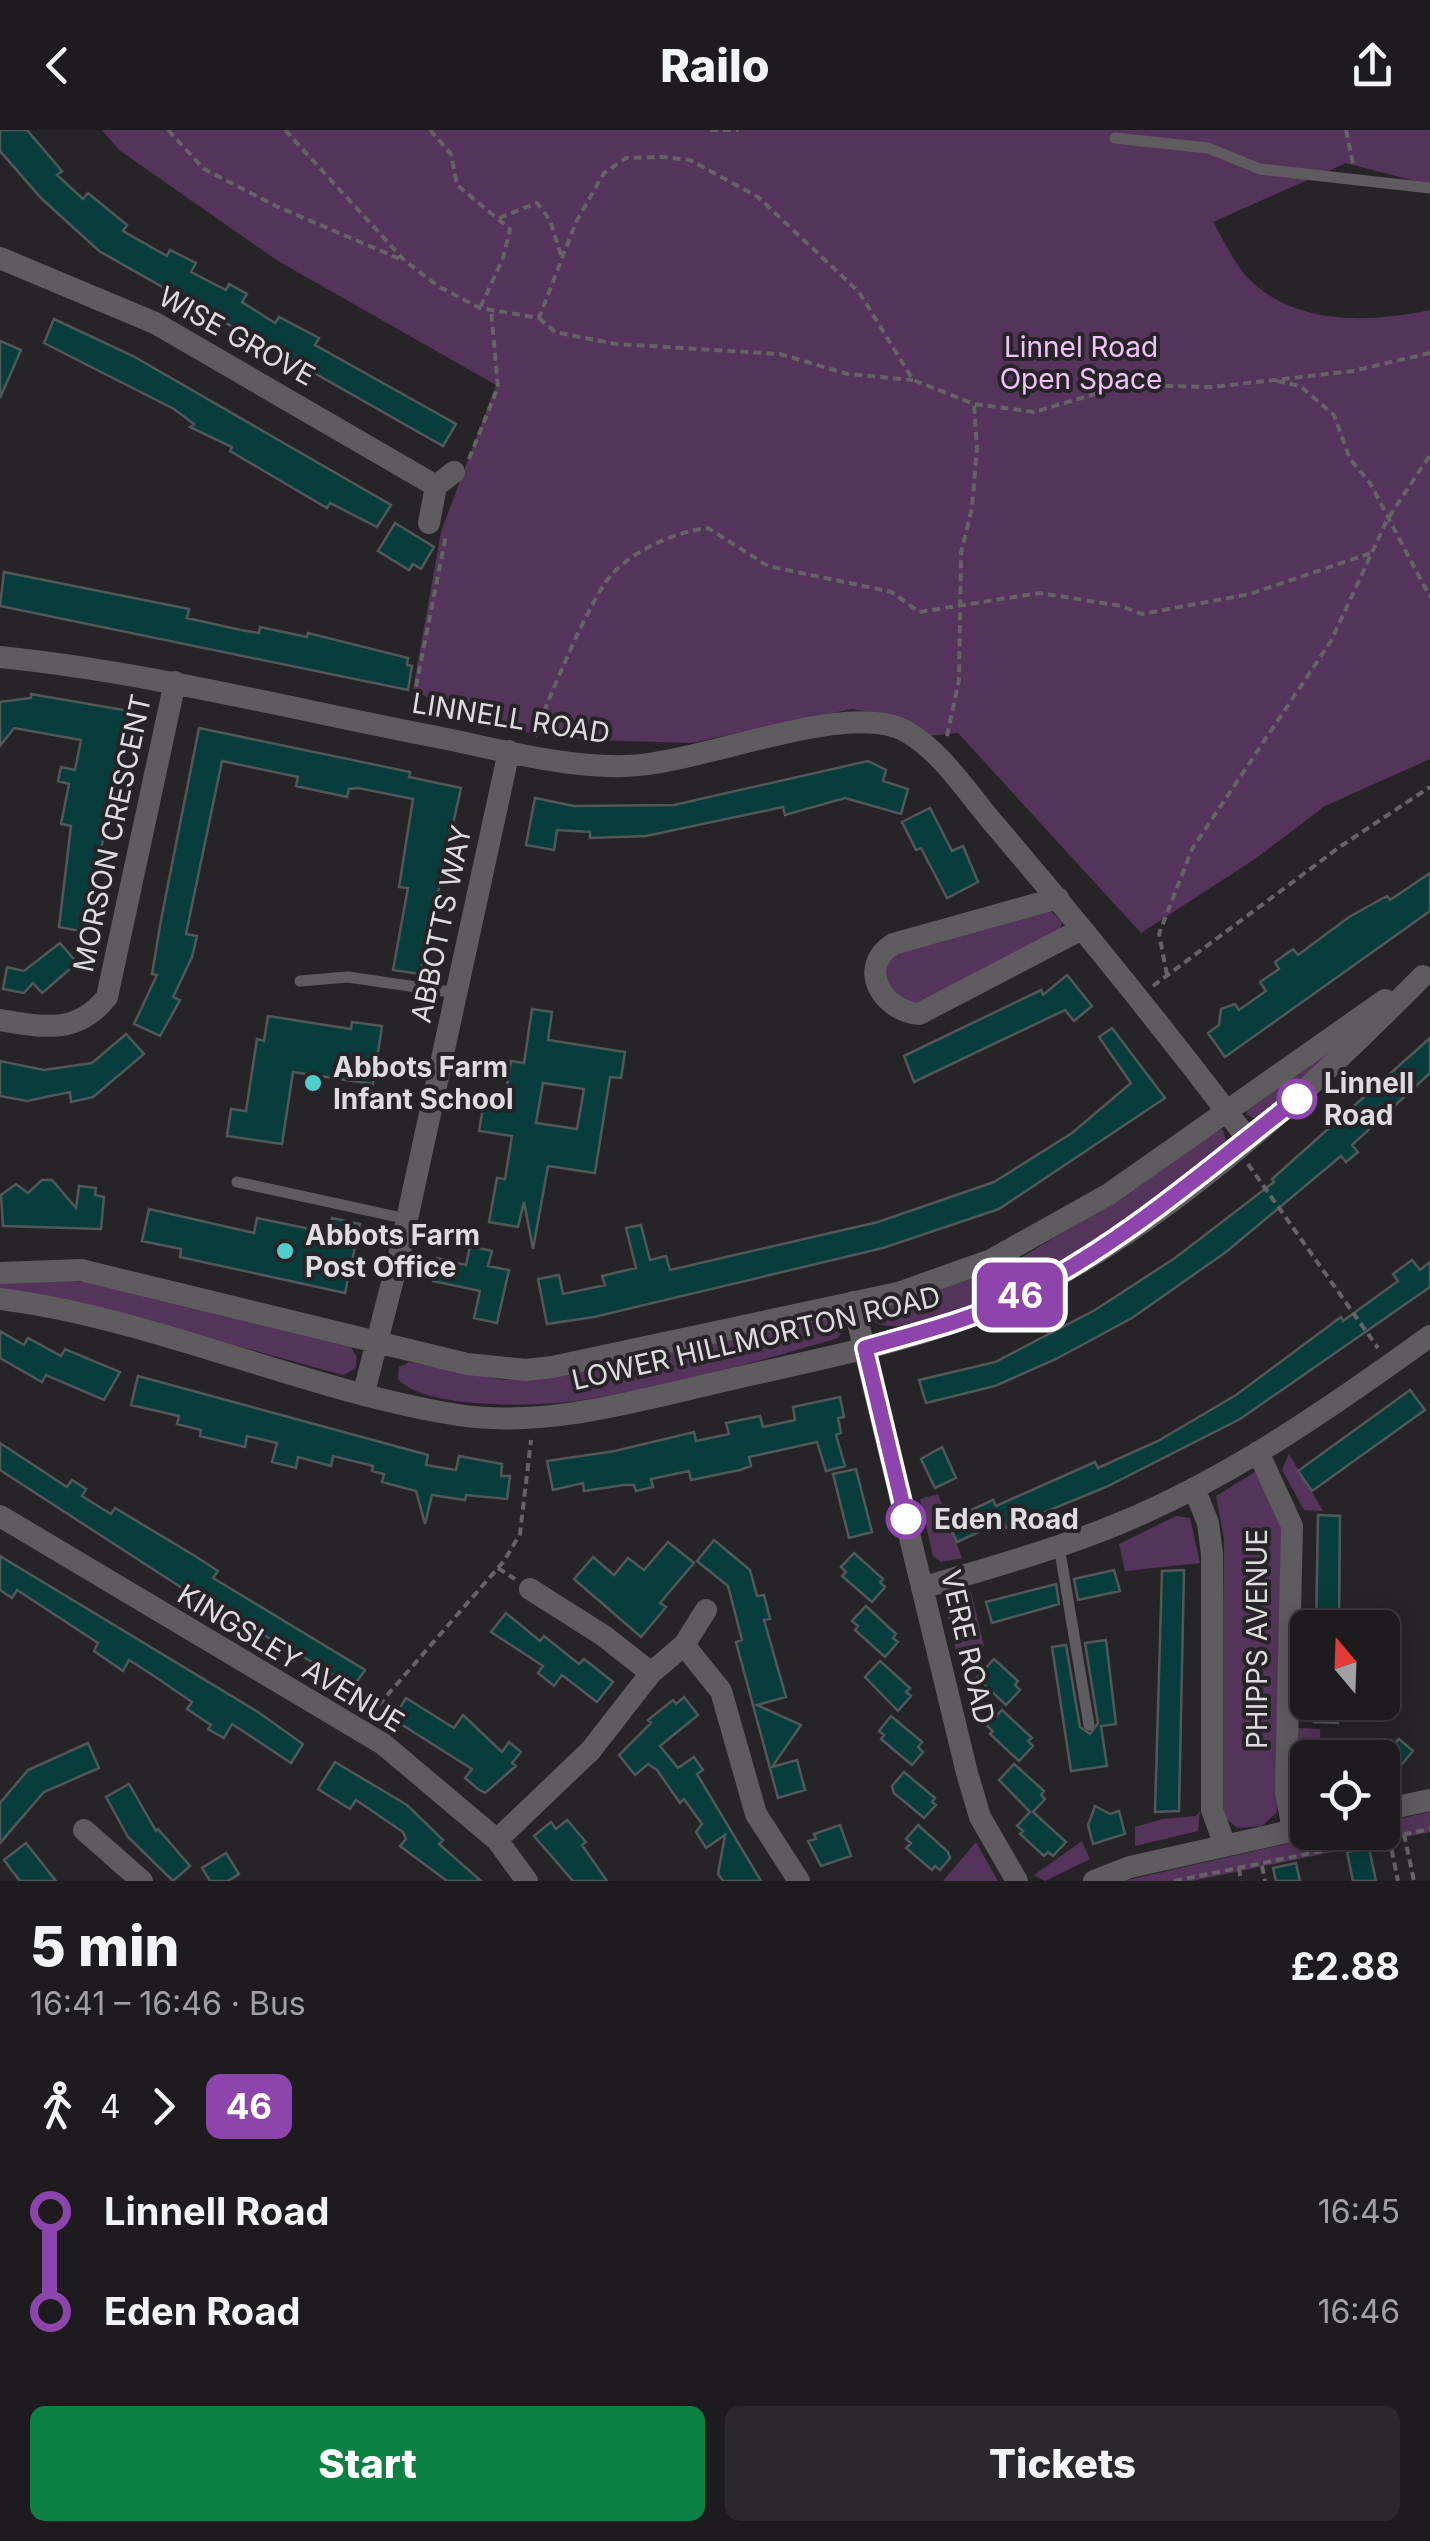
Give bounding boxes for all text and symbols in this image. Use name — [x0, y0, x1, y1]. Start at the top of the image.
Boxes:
icon: back — [30, 38, 85, 93]
text: Railo — [660, 38, 770, 93]
icon: share — [1345, 38, 1400, 93]
street label: WISE GROVE — [153, 279, 321, 393]
park label: Linnel Road Open Space — [1000, 330, 1162, 396]
street label: LINNELL ROAD — [410, 686, 612, 750]
street label: MORSON CRESCENT — [66, 691, 158, 975]
street label: ABBOTTS WAY — [403, 822, 479, 1026]
place label: Abbots Farm Infant School — [333, 1050, 514, 1116]
place label: Linnell Road — [1324, 1066, 1414, 1132]
marker: Abbots Farm Infant School — [302, 1072, 324, 1094]
marker: Linnell Road — [1278, 1080, 1316, 1118]
place label: Abbots Farm Post Office — [305, 1218, 480, 1284]
marker: Abbots Farm Post Office — [274, 1240, 296, 1262]
line badge: 46 — [975, 1262, 1065, 1328]
text: 46 — [997, 1274, 1043, 1316]
street label: LOWER HILLMORTON ROAD — [568, 1279, 944, 1397]
marker: Eden Road — [887, 1500, 925, 1538]
place label: Eden Road — [934, 1502, 1079, 1536]
street label: PHIPPS AVENUE — [1240, 1529, 1274, 1749]
street label: VERE ROAD — [934, 1567, 1002, 1727]
street label: KINGSLEY AVENUE — [172, 1577, 410, 1739]
north arrow — [1290, 1610, 1400, 1720]
map controls — [1290, 1610, 1400, 1850]
button: locate — [1290, 1740, 1400, 1850]
text: 5 min — [30, 1913, 179, 1979]
text: £2.88 — [1291, 1943, 1400, 1989]
text: 16:41 – 16:46 · Bus — [30, 1984, 306, 2023]
icon: walk — [30, 2079, 85, 2134]
icon: forward — [136, 2079, 191, 2134]
text: 46 — [226, 2085, 272, 2127]
text: 4 — [100, 2087, 121, 2126]
text: Linnell Road — [104, 2188, 330, 2234]
text: 16:45 — [1318, 2192, 1400, 2231]
text: Eden Road — [104, 2288, 301, 2334]
text: 16:46 — [1317, 2292, 1400, 2331]
button: Start — [30, 2406, 705, 2521]
button: Tickets — [725, 2406, 1400, 2521]

